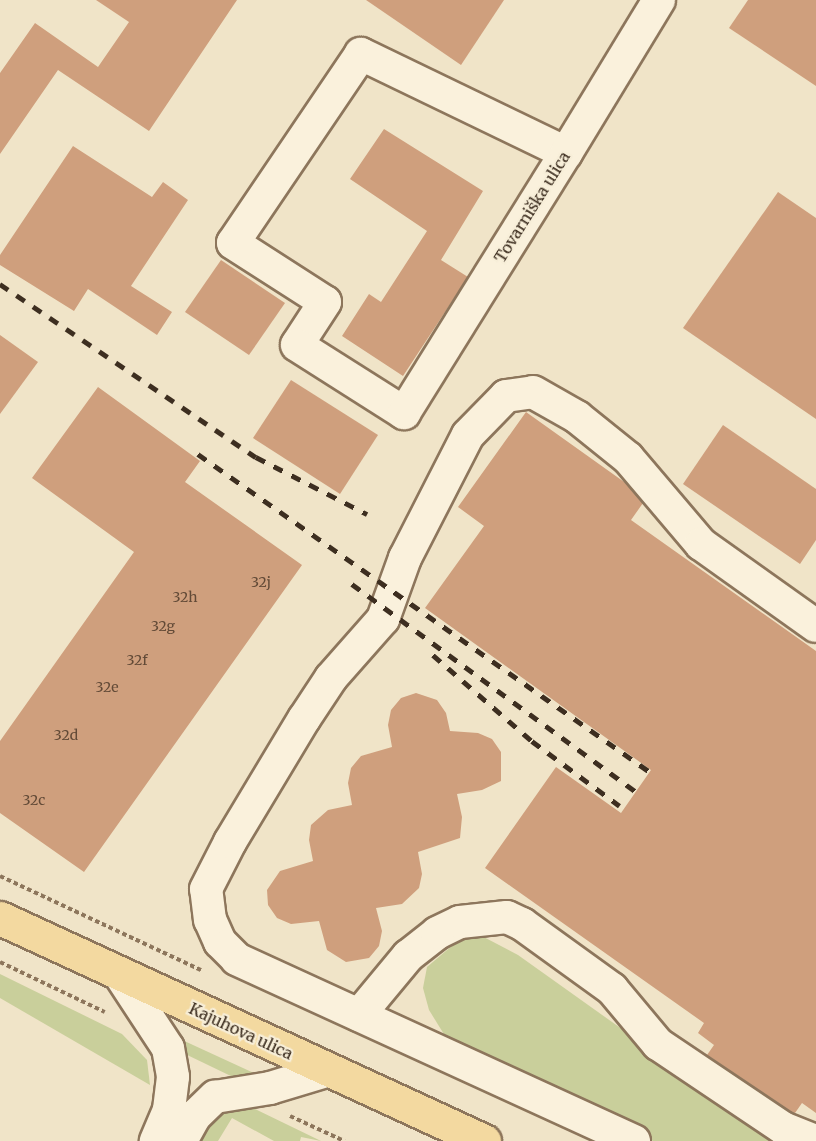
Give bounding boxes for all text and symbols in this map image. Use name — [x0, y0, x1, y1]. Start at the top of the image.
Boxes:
street label: Tovarniška ulica — [490, 148, 574, 266]
house number: 32j — [251, 574, 271, 590]
house number: 32h — [172, 589, 198, 605]
house number: 32g — [151, 618, 175, 634]
house number: 32f — [126, 652, 148, 668]
house number: 32e — [95, 679, 119, 695]
house number: 32d — [54, 727, 78, 743]
house number: 32c — [23, 792, 45, 808]
street label: Kajuhova ulica — [186, 999, 296, 1063]

